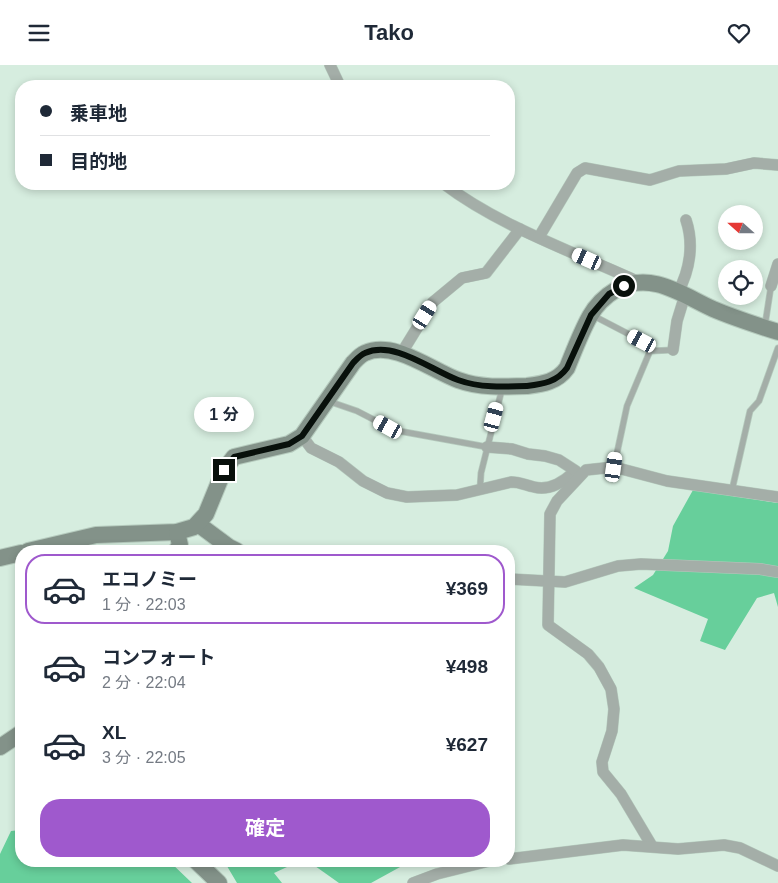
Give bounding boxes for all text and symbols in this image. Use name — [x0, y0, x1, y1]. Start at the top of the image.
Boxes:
icon: menu — [25, 19, 53, 47]
icon: heart — [725, 19, 753, 47]
text: Tako — [364, 20, 414, 45]
text: 乗車地 — [70, 103, 127, 124]
text: 目的地 — [70, 151, 127, 172]
north arrow — [718, 205, 762, 250]
map controls — [718, 205, 763, 305]
car — [570, 246, 603, 272]
button: locate — [718, 260, 763, 305]
route start — [613, 275, 635, 297]
car — [410, 298, 439, 332]
car — [625, 327, 658, 355]
callout: 1 分 — [194, 397, 254, 433]
car — [482, 401, 505, 433]
text: 1 分 — [209, 406, 239, 423]
car — [371, 413, 404, 441]
car — [604, 451, 623, 483]
route end — [213, 459, 235, 481]
icon: car — [42, 567, 87, 612]
text: エコノミー — [102, 569, 197, 590]
text: ¥369 — [446, 578, 488, 599]
text: 1 分 · 22:03 — [102, 596, 186, 613]
icon: car — [42, 645, 87, 690]
text: コンフォート — [102, 647, 215, 668]
text: ¥498 — [446, 656, 488, 677]
text: 2 分 · 22:04 — [102, 674, 186, 691]
text: XL — [102, 722, 126, 743]
icon: car — [42, 723, 87, 768]
text: ¥627 — [446, 734, 488, 755]
text: 3 分 · 22:05 — [102, 749, 186, 766]
button: 確定 — [40, 799, 490, 857]

